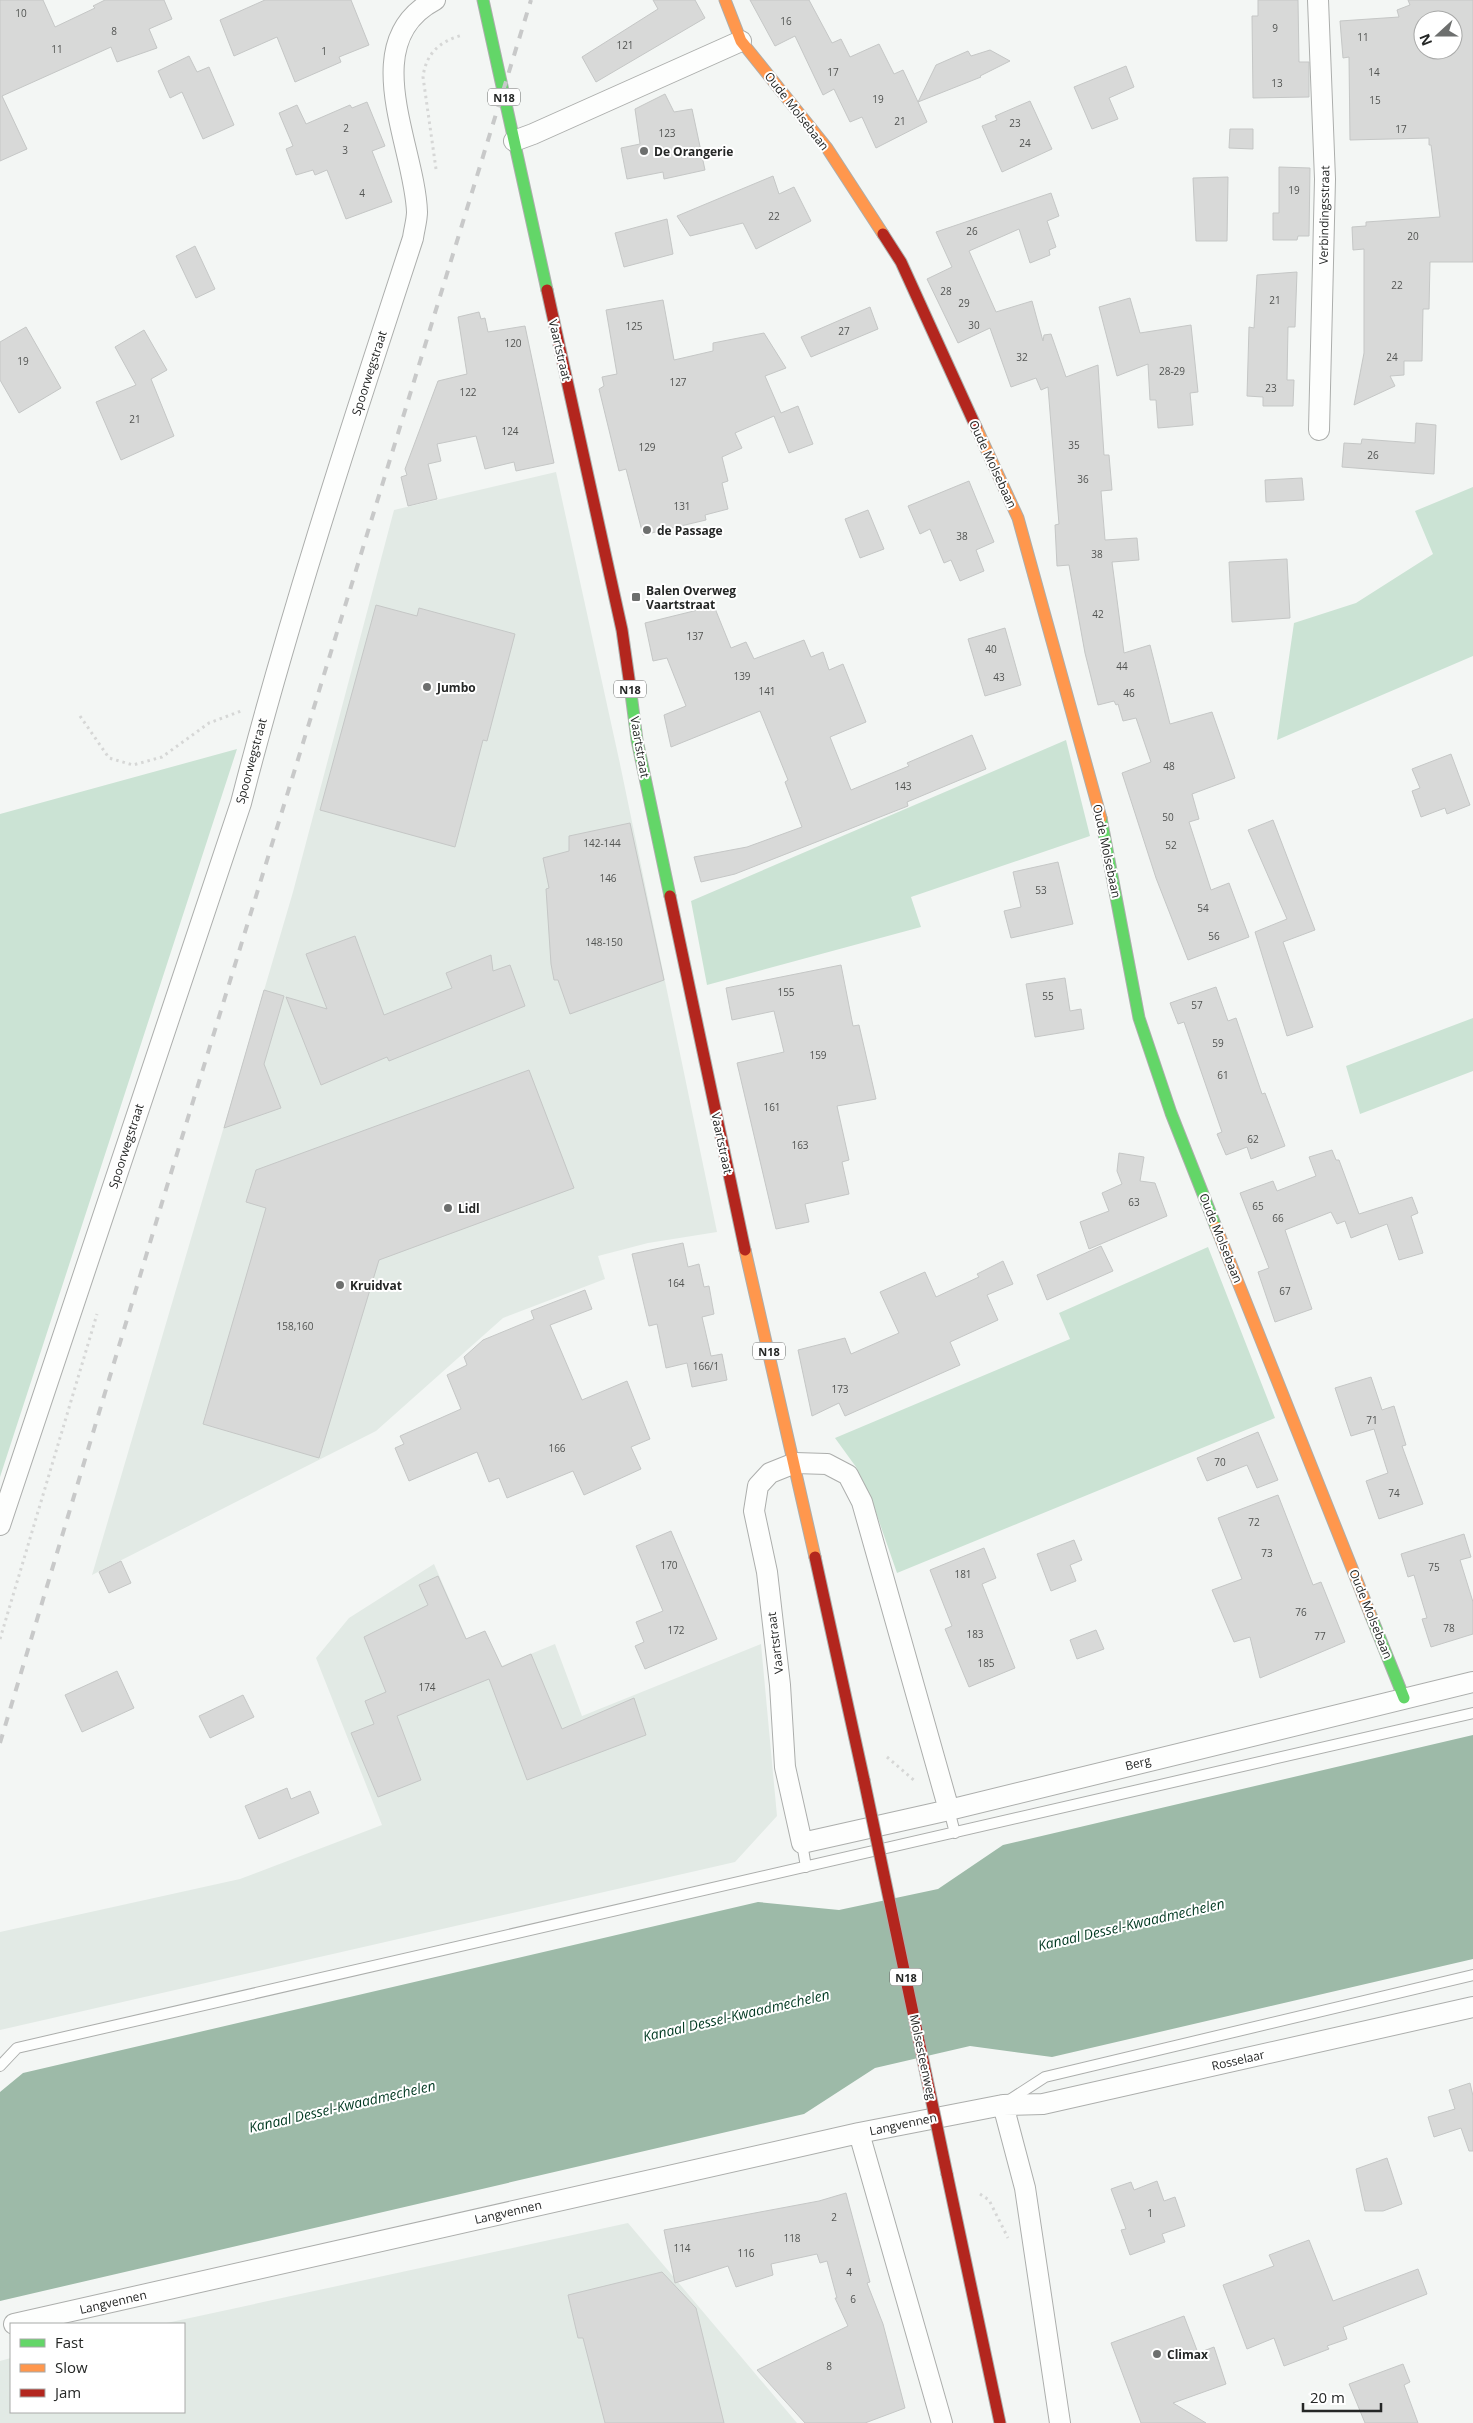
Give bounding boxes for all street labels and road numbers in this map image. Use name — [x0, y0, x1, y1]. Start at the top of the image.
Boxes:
street label: Oude Molsebaan — [761, 68, 833, 154]
road number: N18 — [488, 88, 520, 105]
street label: Verbindingsstraat — [1315, 165, 1333, 265]
street label: Vaartstraat — [545, 318, 575, 382]
street label: Spoorwegstraat — [347, 328, 391, 418]
street label: Oude Molsebaan — [965, 417, 1021, 511]
road number: N18 — [614, 681, 646, 698]
street label: Vaartstraat — [626, 715, 654, 779]
street label: Spoorwegstraat — [231, 716, 271, 806]
street label: Oude Molsebaan — [1089, 803, 1125, 899]
street label: Spoorwegstraat — [104, 1101, 148, 1191]
street label: Vaartstraat — [707, 1111, 737, 1175]
street label: Oude Molsebaan — [1195, 1191, 1247, 1285]
road number: N18 — [753, 1342, 785, 1360]
street label: Oude Molsebaan — [1345, 1567, 1397, 1661]
street label: Vaartstraat — [763, 1611, 787, 1675]
street label: Berg — [1123, 1752, 1153, 1774]
road number: N18 — [890, 1968, 922, 1985]
street label: Molsesteenweg — [906, 2013, 940, 2102]
street label: Rosselaar — [1210, 2046, 1266, 2074]
street label: Langvennen — [868, 2109, 938, 2139]
street label: Langvennen — [473, 2196, 543, 2228]
street label: Langvennen — [78, 2286, 148, 2318]

